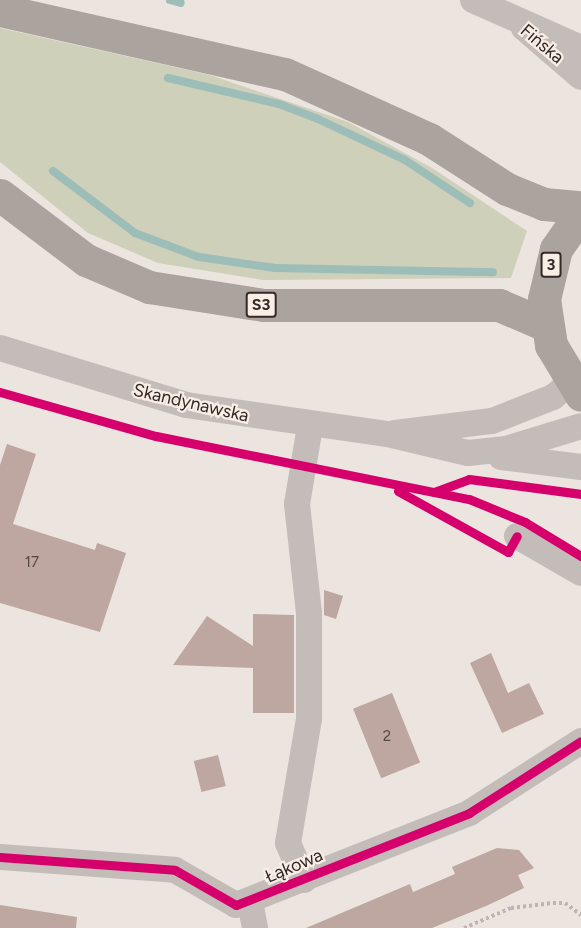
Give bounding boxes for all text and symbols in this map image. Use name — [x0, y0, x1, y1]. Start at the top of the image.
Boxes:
street label: Fińska — [516, 20, 568, 68]
road number: 3 — [540, 252, 562, 278]
road number: S3 — [244, 292, 278, 318]
street label: Skandynawska — [131, 379, 251, 427]
house number: 17 — [25, 554, 39, 572]
house number: 2 — [383, 728, 391, 746]
street label: Łąkowa — [262, 844, 326, 888]

